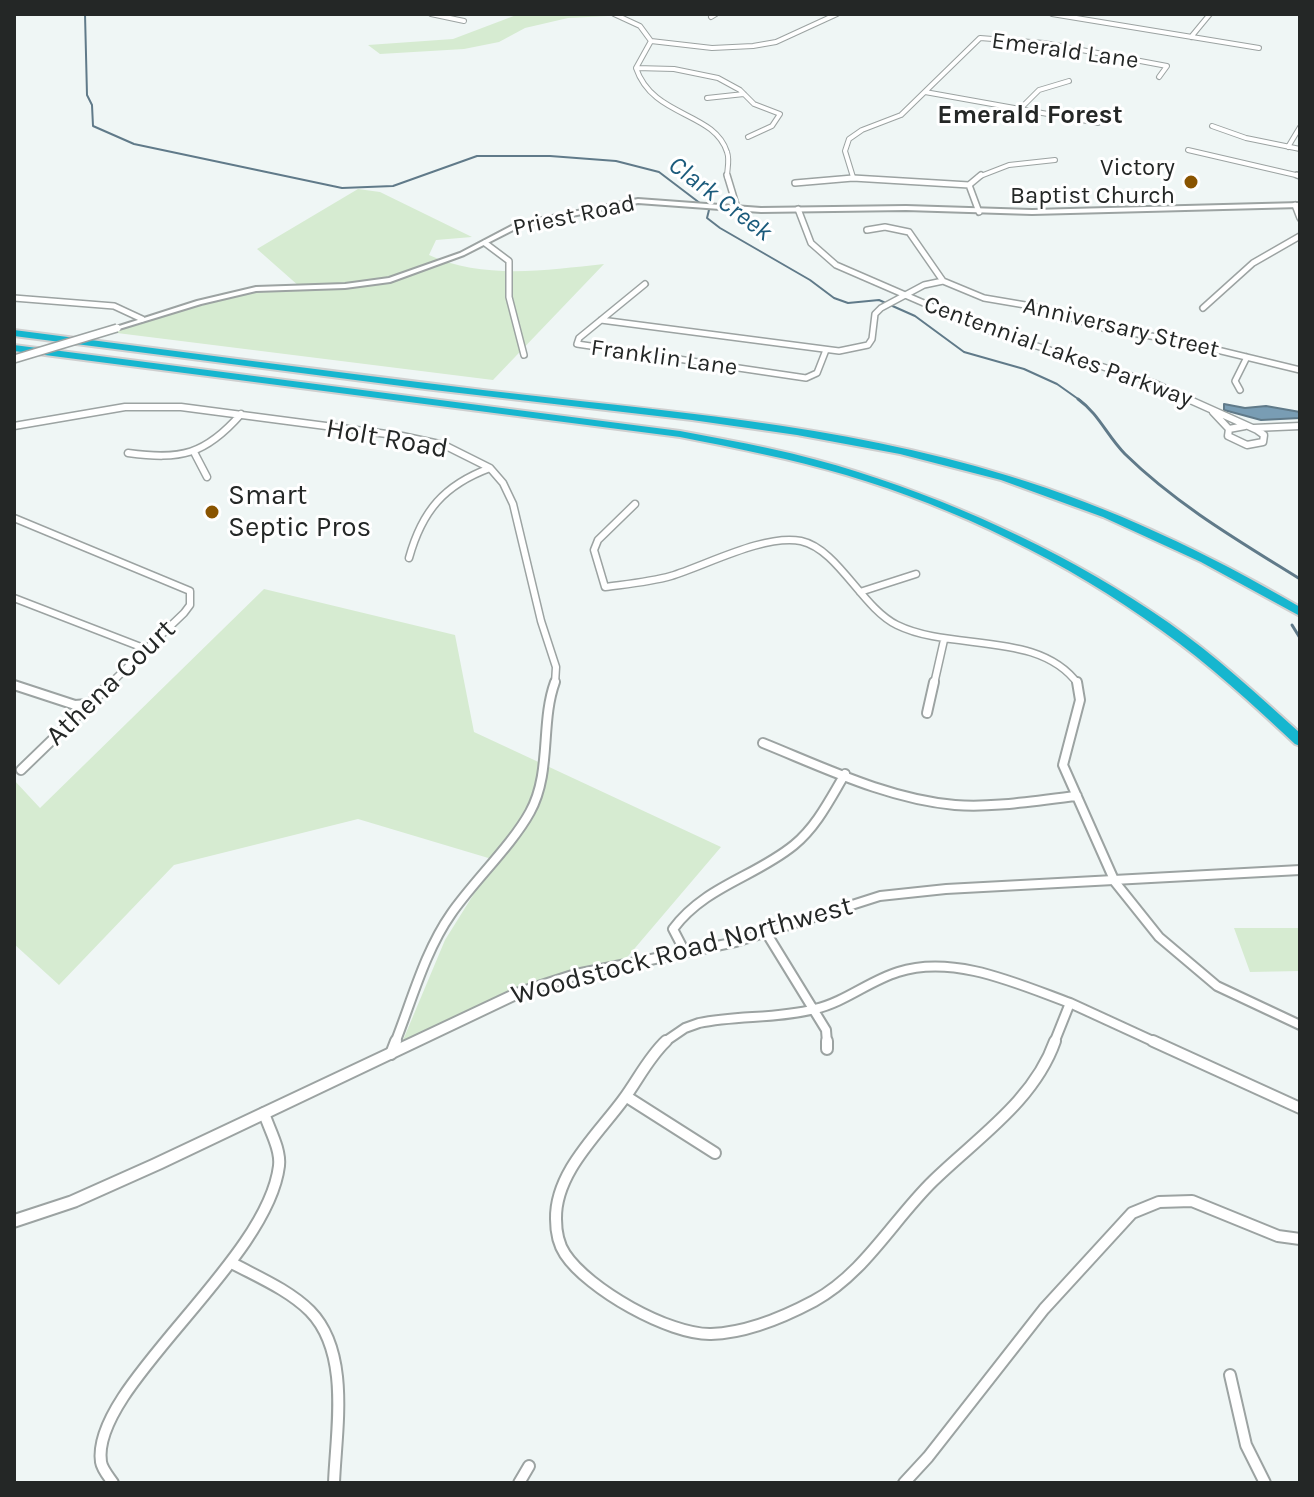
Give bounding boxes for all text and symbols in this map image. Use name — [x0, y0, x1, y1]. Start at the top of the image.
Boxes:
street label: Emerald Lane — [990, 26, 1140, 76]
district label: Emerald Forest — [937, 100, 1123, 132]
water label: Clark Creek — [662, 150, 778, 248]
place label: Victory Baptist Church — [1010, 154, 1175, 210]
marker: Victory Baptist Church — [1182, 173, 1200, 191]
street label: Priest Road — [510, 189, 638, 243]
street label: Centennial Lakes Parkway — [920, 290, 1196, 414]
street label: Anniversary Street — [1020, 291, 1222, 365]
street label: Franklin Lane — [589, 333, 739, 383]
street label: Holt Road — [323, 412, 451, 466]
place label: Smart Septic Pros — [228, 479, 371, 545]
marker: Smart Septic Pros — [203, 503, 221, 521]
street label: Athena Court — [39, 613, 183, 753]
street label: Woodstock Road Northwest — [508, 889, 856, 1013]

